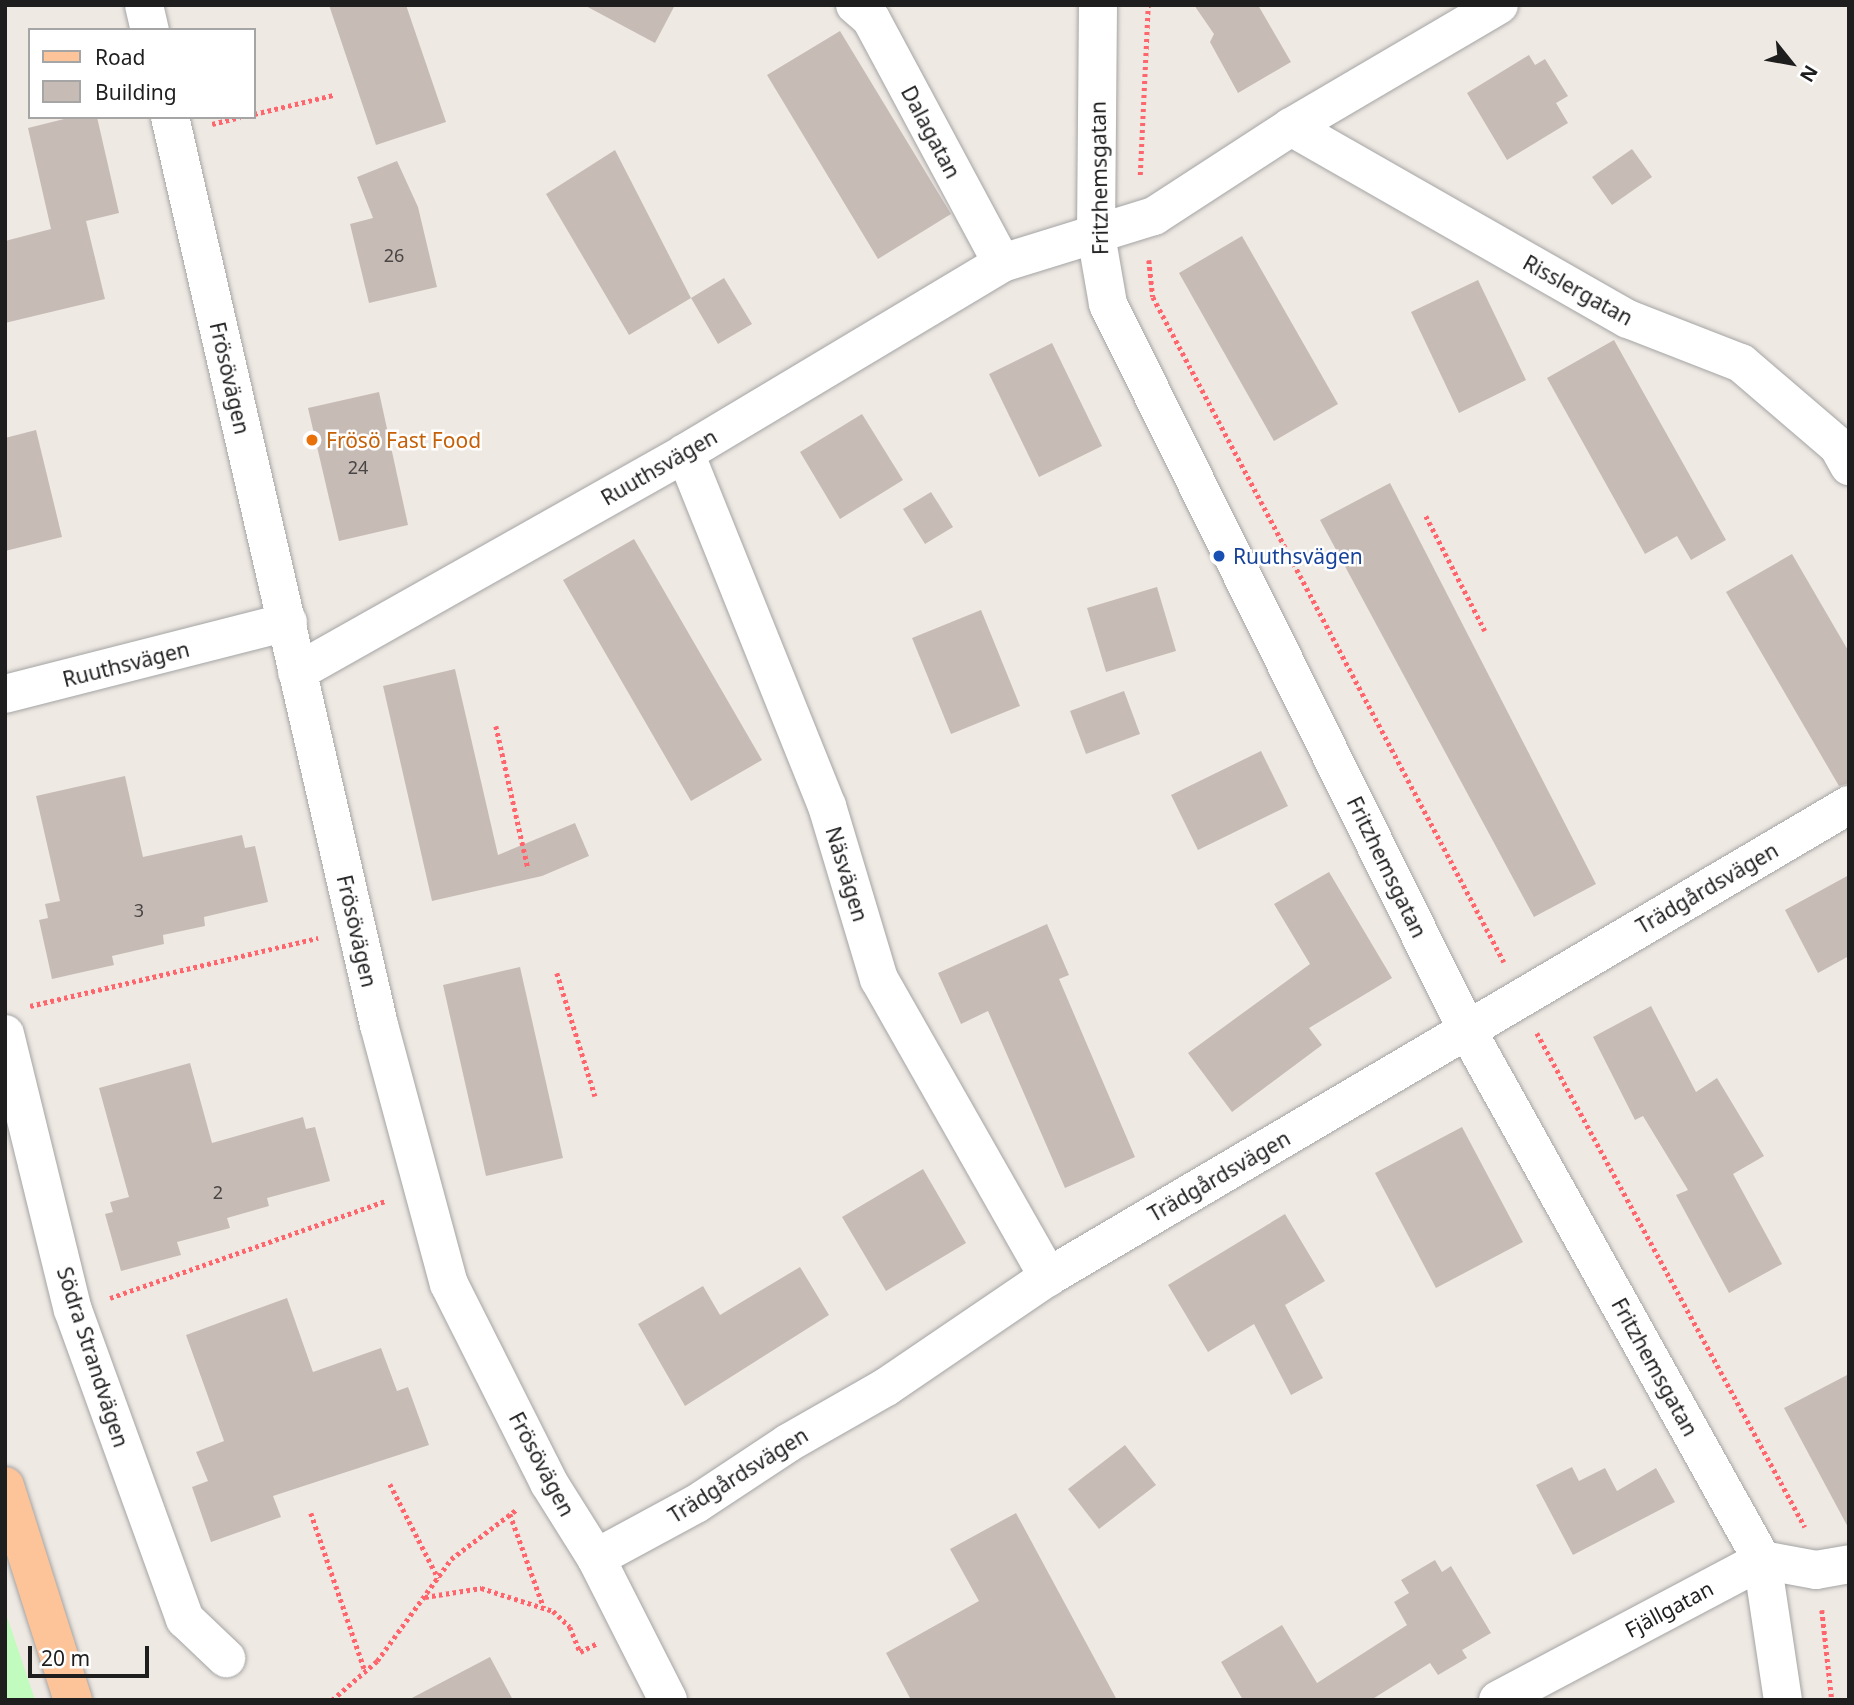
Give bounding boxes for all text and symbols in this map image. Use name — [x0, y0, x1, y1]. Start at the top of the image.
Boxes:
legend — [28, 28, 256, 119]
north arrow — [1756, 28, 1826, 98]
text: Road — [95, 43, 145, 71]
text: N — [1794, 60, 1824, 87]
text: Building — [95, 78, 177, 106]
street label: Dalagatan — [896, 81, 966, 183]
street label: Fritzhemsgatan — [1085, 101, 1113, 255]
house number: 26 — [384, 244, 404, 266]
street label: Risslergatan — [1519, 250, 1637, 330]
street label: Frösövägen — [205, 319, 255, 437]
street label: Ruuthsvägen — [596, 424, 722, 510]
place label: Frösö Fast Food — [326, 427, 481, 453]
marker: Frösö Fast Food — [304, 432, 320, 448]
house number: 24 — [348, 456, 368, 478]
place label: Ruuthsvägen — [1233, 543, 1363, 569]
marker: Ruuthsvägen — [1211, 548, 1227, 564]
street label: Ruuthsvägen — [60, 636, 192, 692]
street label: Fritzhemsgatan — [1342, 792, 1432, 942]
street label: Näsvägen — [821, 823, 873, 925]
street label: Trädgårdsvägen — [1632, 837, 1782, 939]
street label: Frösövägen — [332, 872, 382, 990]
house number: 3 — [134, 899, 144, 921]
street label: Trädgårdsvägen — [1144, 1125, 1294, 1227]
house number: 2 — [213, 1181, 223, 1203]
street label: Södra Strandvägen — [52, 1264, 134, 1450]
street label: Fritzhemsgatan — [1607, 1294, 1703, 1440]
street label: Frösövägen — [504, 1408, 580, 1520]
street label: Trädgårdsvägen — [664, 1422, 812, 1528]
street label: Fjällgatan — [1621, 1575, 1717, 1643]
scale bar — [32, 1632, 152, 1676]
text: 20 m — [41, 1644, 90, 1672]

